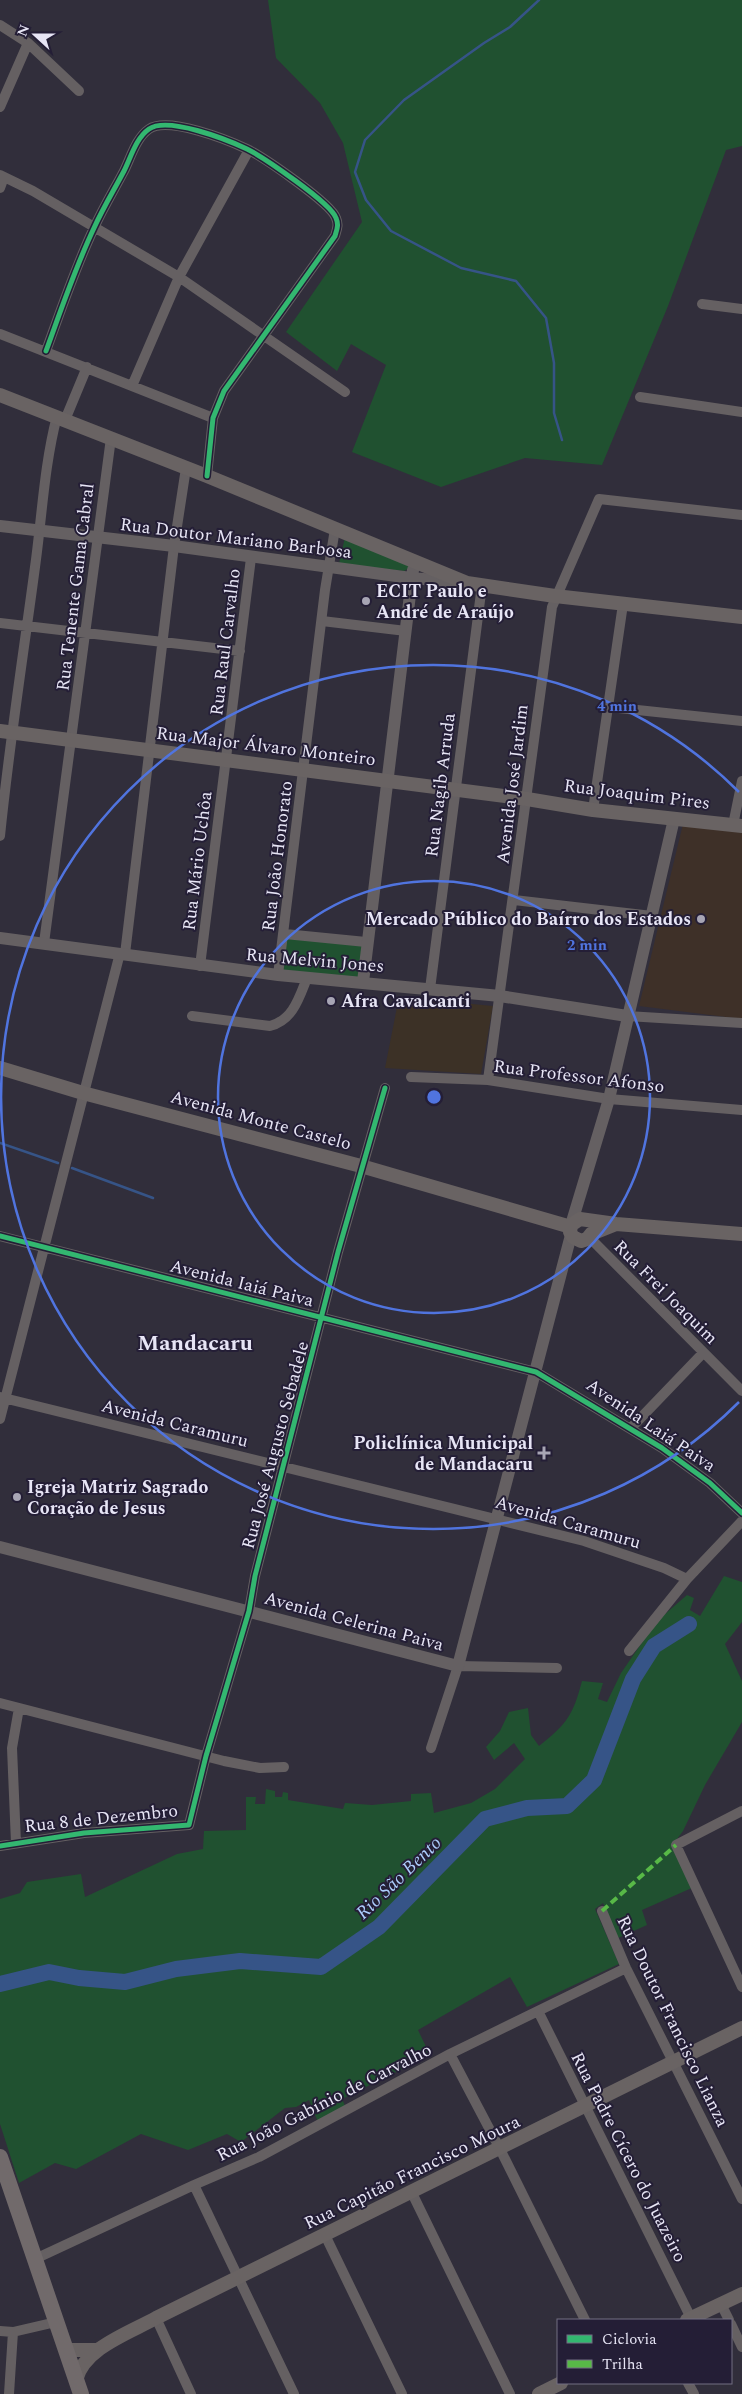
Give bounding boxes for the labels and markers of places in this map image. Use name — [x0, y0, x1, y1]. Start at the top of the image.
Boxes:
place label: ECIT Paulo e André de Araújo — [376, 578, 514, 626]
marker: ECIT Paulo e André de Araújo — [360, 595, 372, 607]
place label: Mercado Público do Baírro dos Estados — [366, 906, 691, 933]
marker: Mercado Público do Baírro dos Estados — [695, 913, 707, 925]
place label: Afra Cavalcanti — [341, 988, 471, 1015]
marker: Afra Cavalcanti — [325, 995, 337, 1007]
centre of rings — [425, 1088, 443, 1106]
place label: Policlínica Municipal de Mandacaru — [353, 1430, 533, 1478]
marker: Policlínica Municipal de Mandacaru — [537, 1446, 551, 1460]
place label: Igreja Matriz Sagrado Coração de Jesus — [27, 1474, 208, 1522]
marker: Igreja Matriz Sagrado Coração de Jesus — [11, 1491, 23, 1503]

